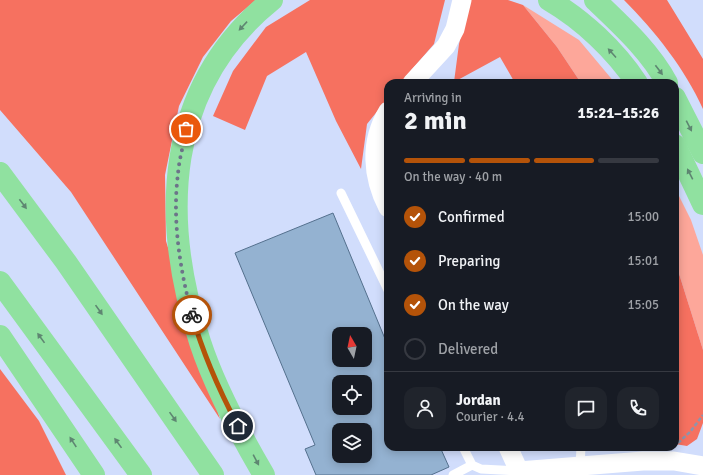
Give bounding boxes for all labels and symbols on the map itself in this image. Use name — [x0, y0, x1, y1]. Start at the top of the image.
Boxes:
one-way arrow — [238, 21, 248, 31]
one-way arrow — [608, 48, 617, 58]
one-way arrow — [655, 65, 663, 76]
pin — [169, 112, 203, 146]
one-way arrow — [686, 120, 692, 131]
one-way arrow — [687, 168, 693, 180]
one-way arrow — [19, 199, 28, 210]
courier — [172, 295, 212, 335]
one-way arrow — [95, 305, 103, 315]
north arrow — [332, 327, 372, 367]
one-way arrow — [37, 333, 46, 344]
pin — [221, 409, 255, 443]
one-way arrow — [169, 412, 177, 422]
one-way arrow — [69, 437, 77, 447]
one-way arrow — [114, 438, 122, 449]
one-way arrow — [253, 454, 259, 466]

